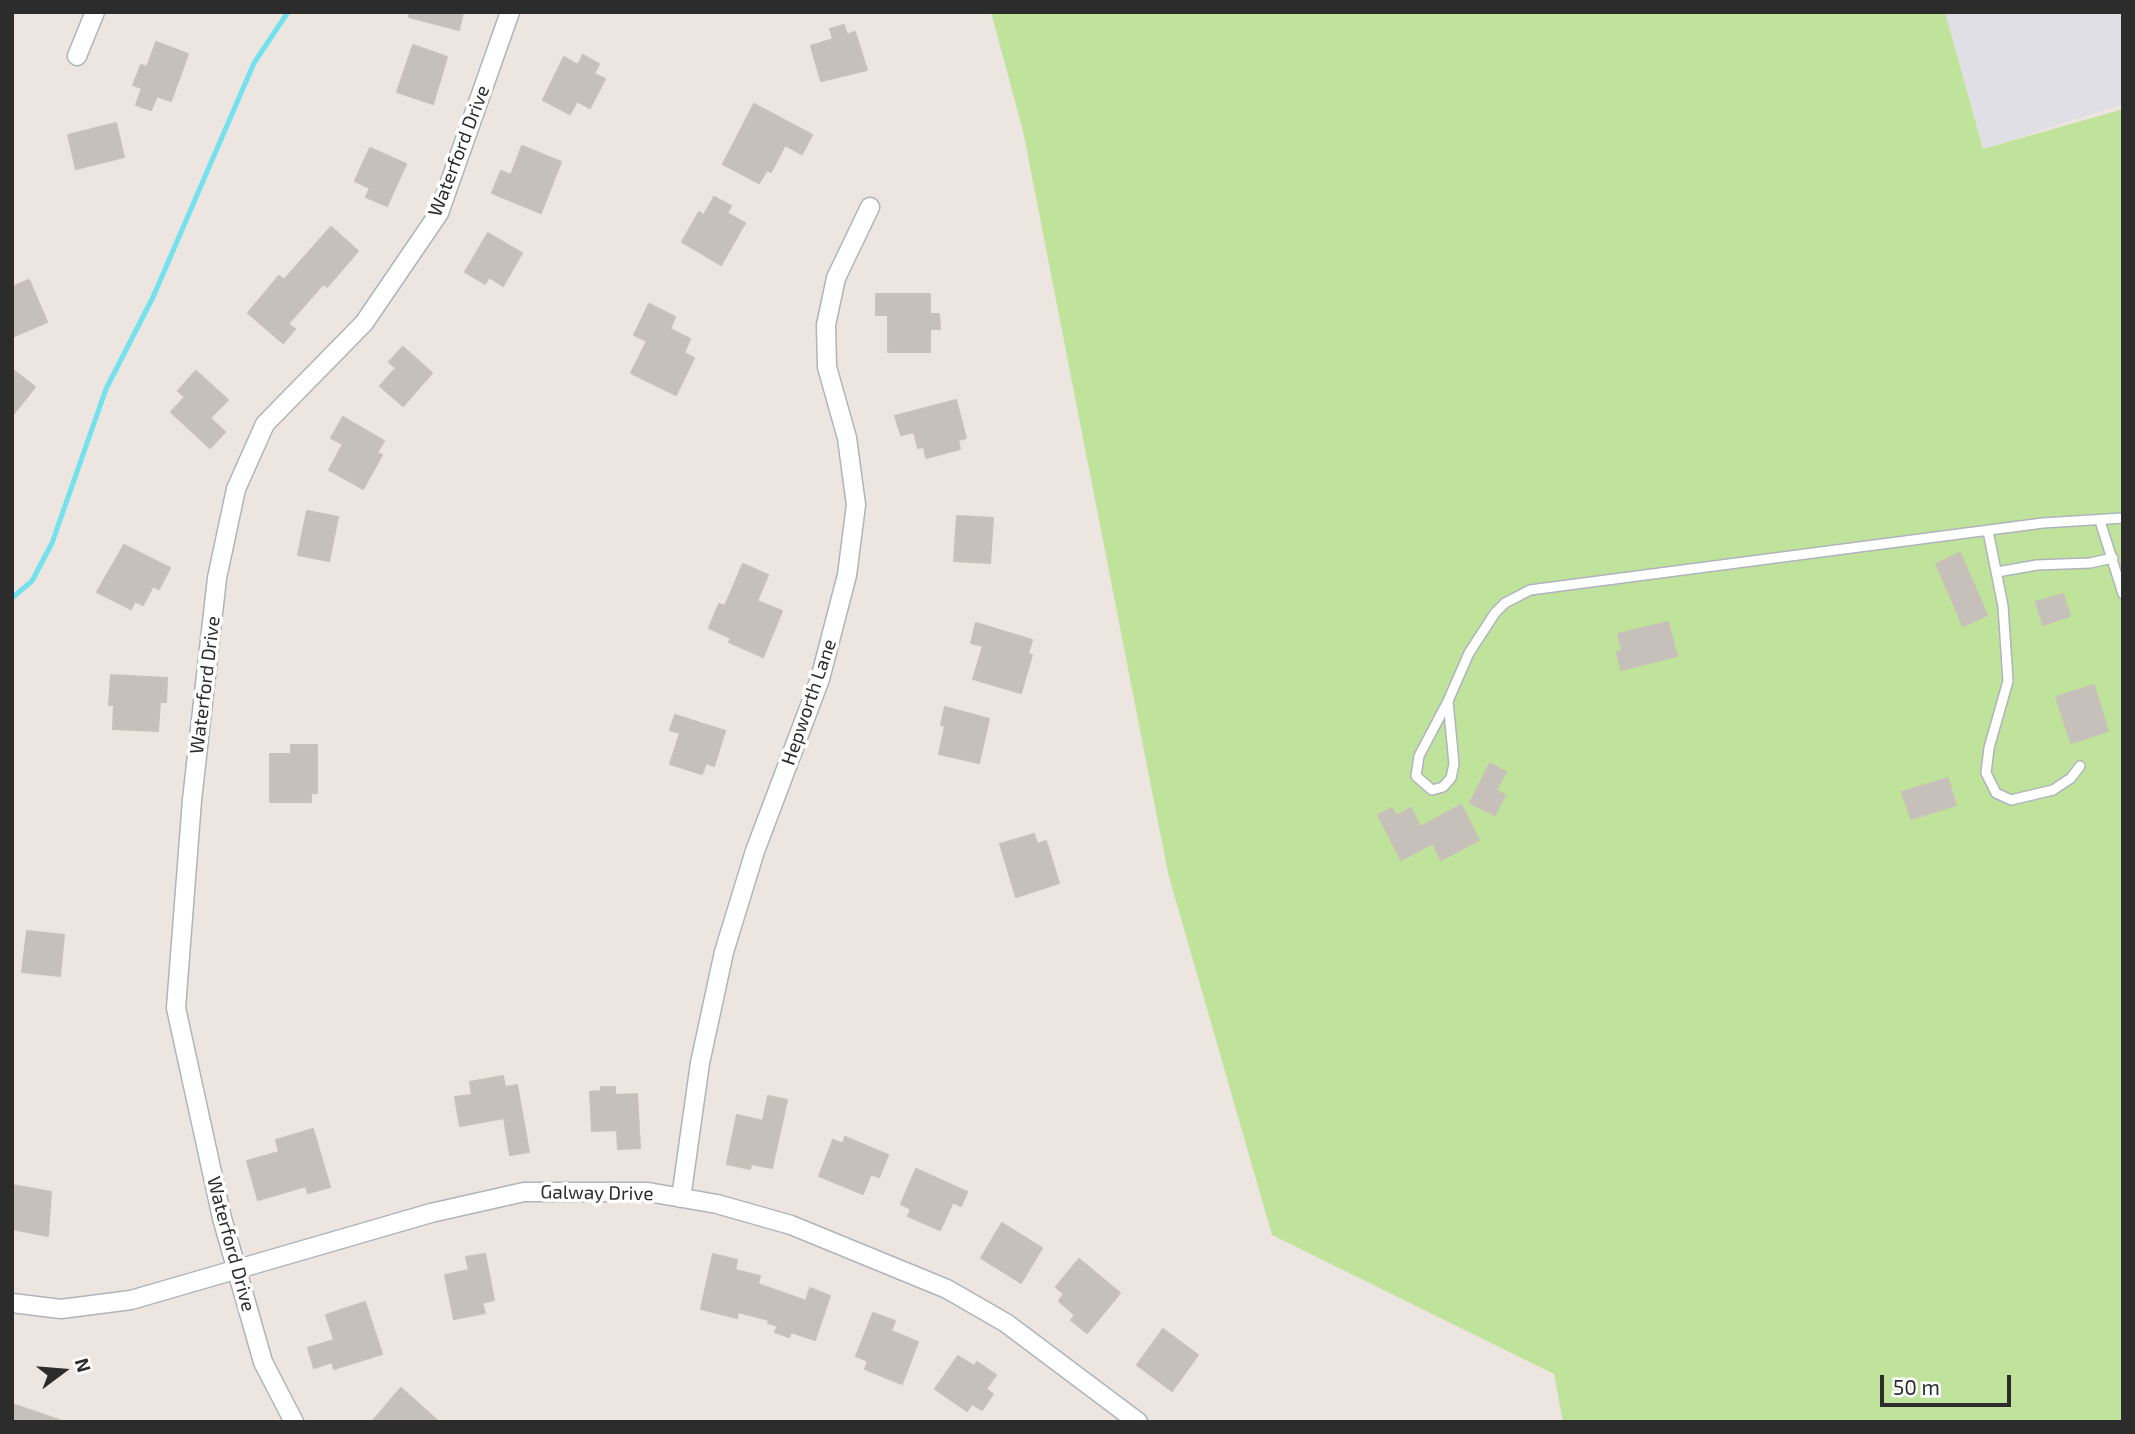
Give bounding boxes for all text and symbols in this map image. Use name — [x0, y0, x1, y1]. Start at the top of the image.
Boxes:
street label: Waterford Drive — [423, 82, 495, 220]
street label: Waterford Drive — [185, 615, 225, 755]
street label: Hepworth Lane — [777, 636, 841, 768]
street label: Waterford Drive — [202, 1174, 260, 1314]
street label: Galway Drive — [540, 1181, 654, 1205]
north arrow — [28, 1336, 98, 1406]
text: N — [71, 1355, 97, 1375]
scale bar — [1883, 1360, 2014, 1404]
text: 50 m — [1893, 1374, 1940, 1399]

